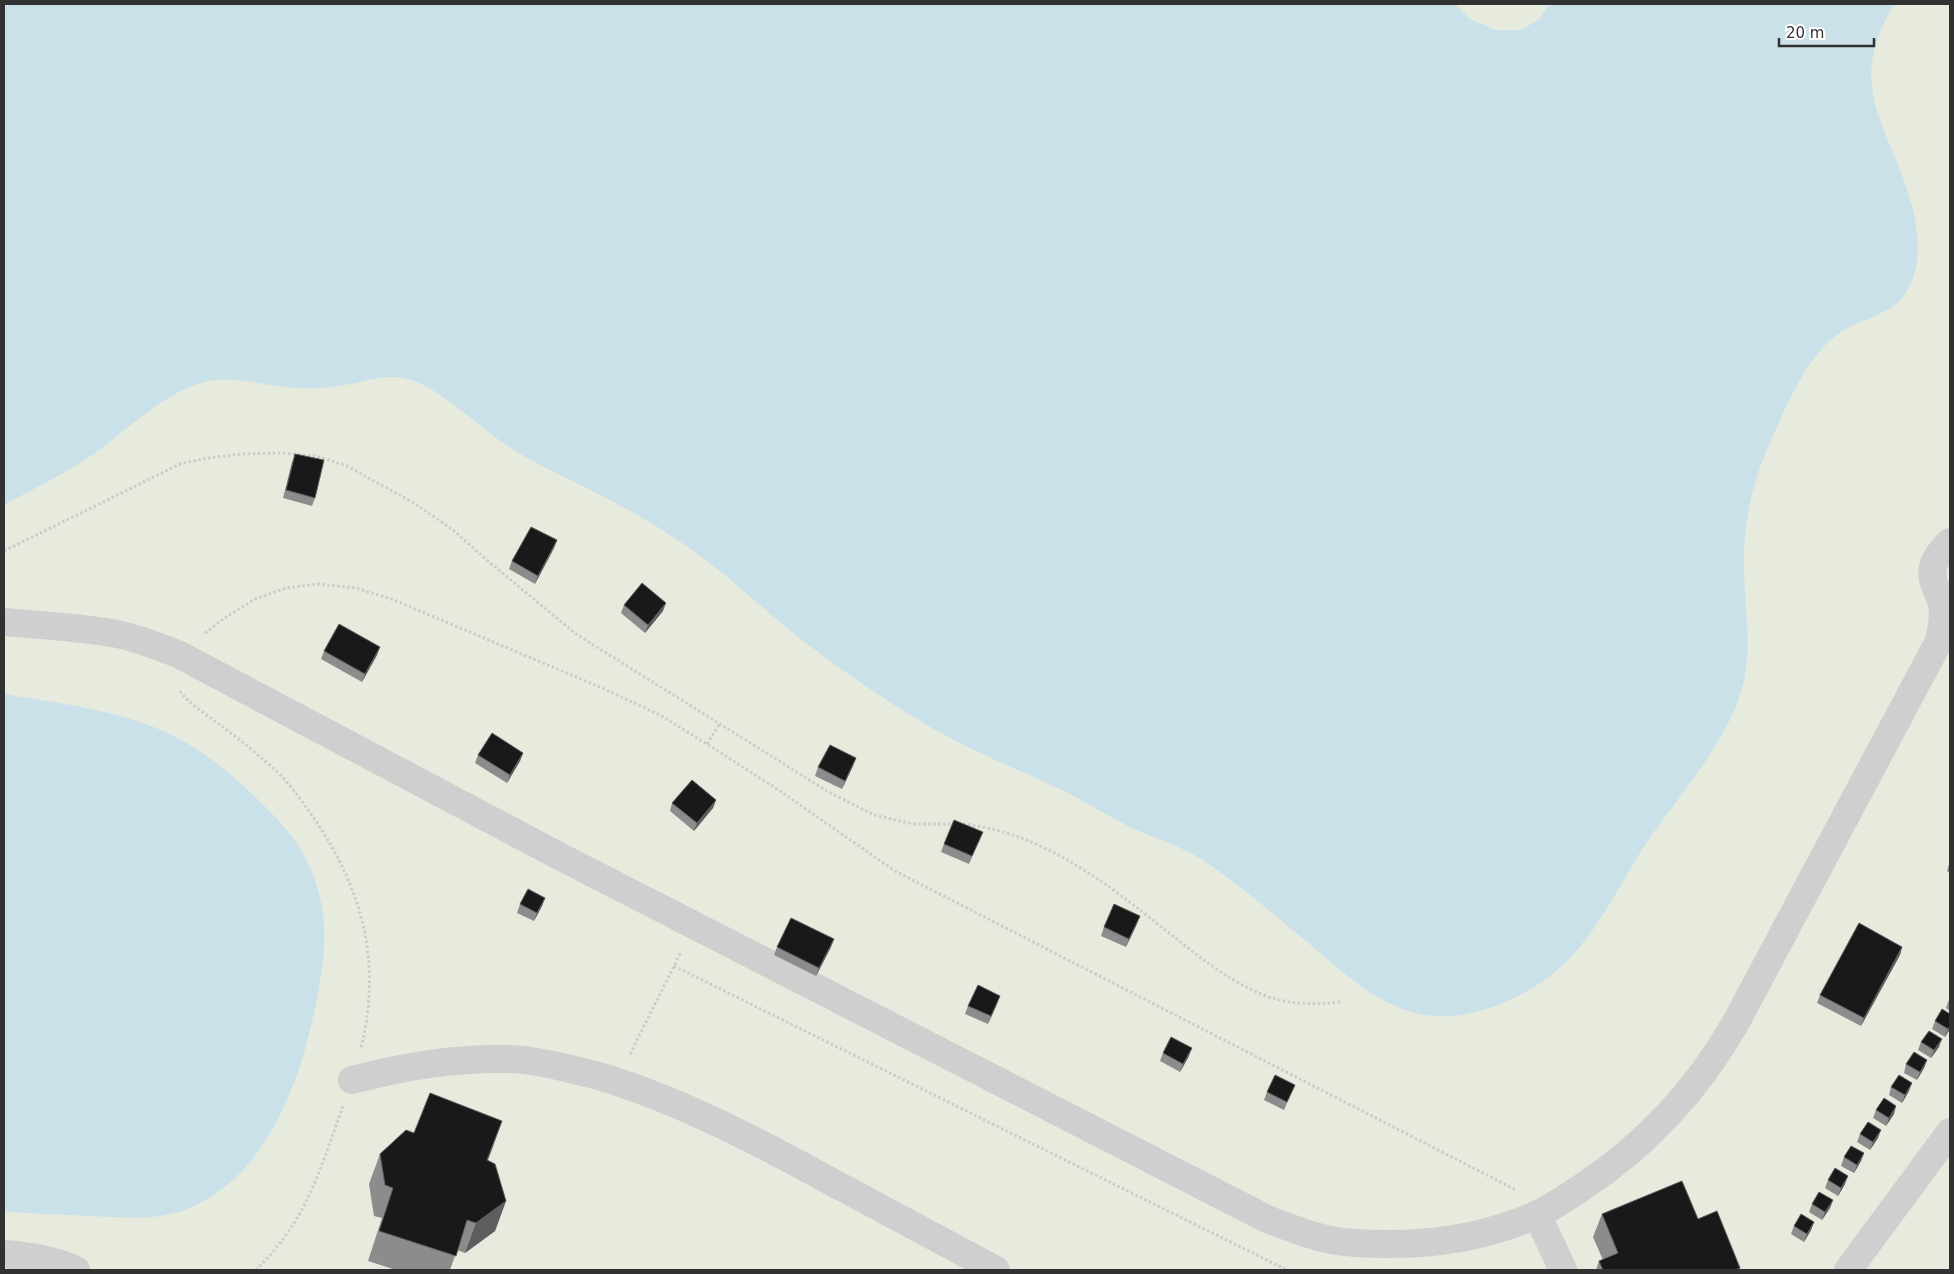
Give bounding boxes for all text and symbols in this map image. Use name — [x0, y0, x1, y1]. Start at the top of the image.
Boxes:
scale bar — [1779, 15, 1874, 47]
text: 20 m — [1786, 24, 1824, 42]

